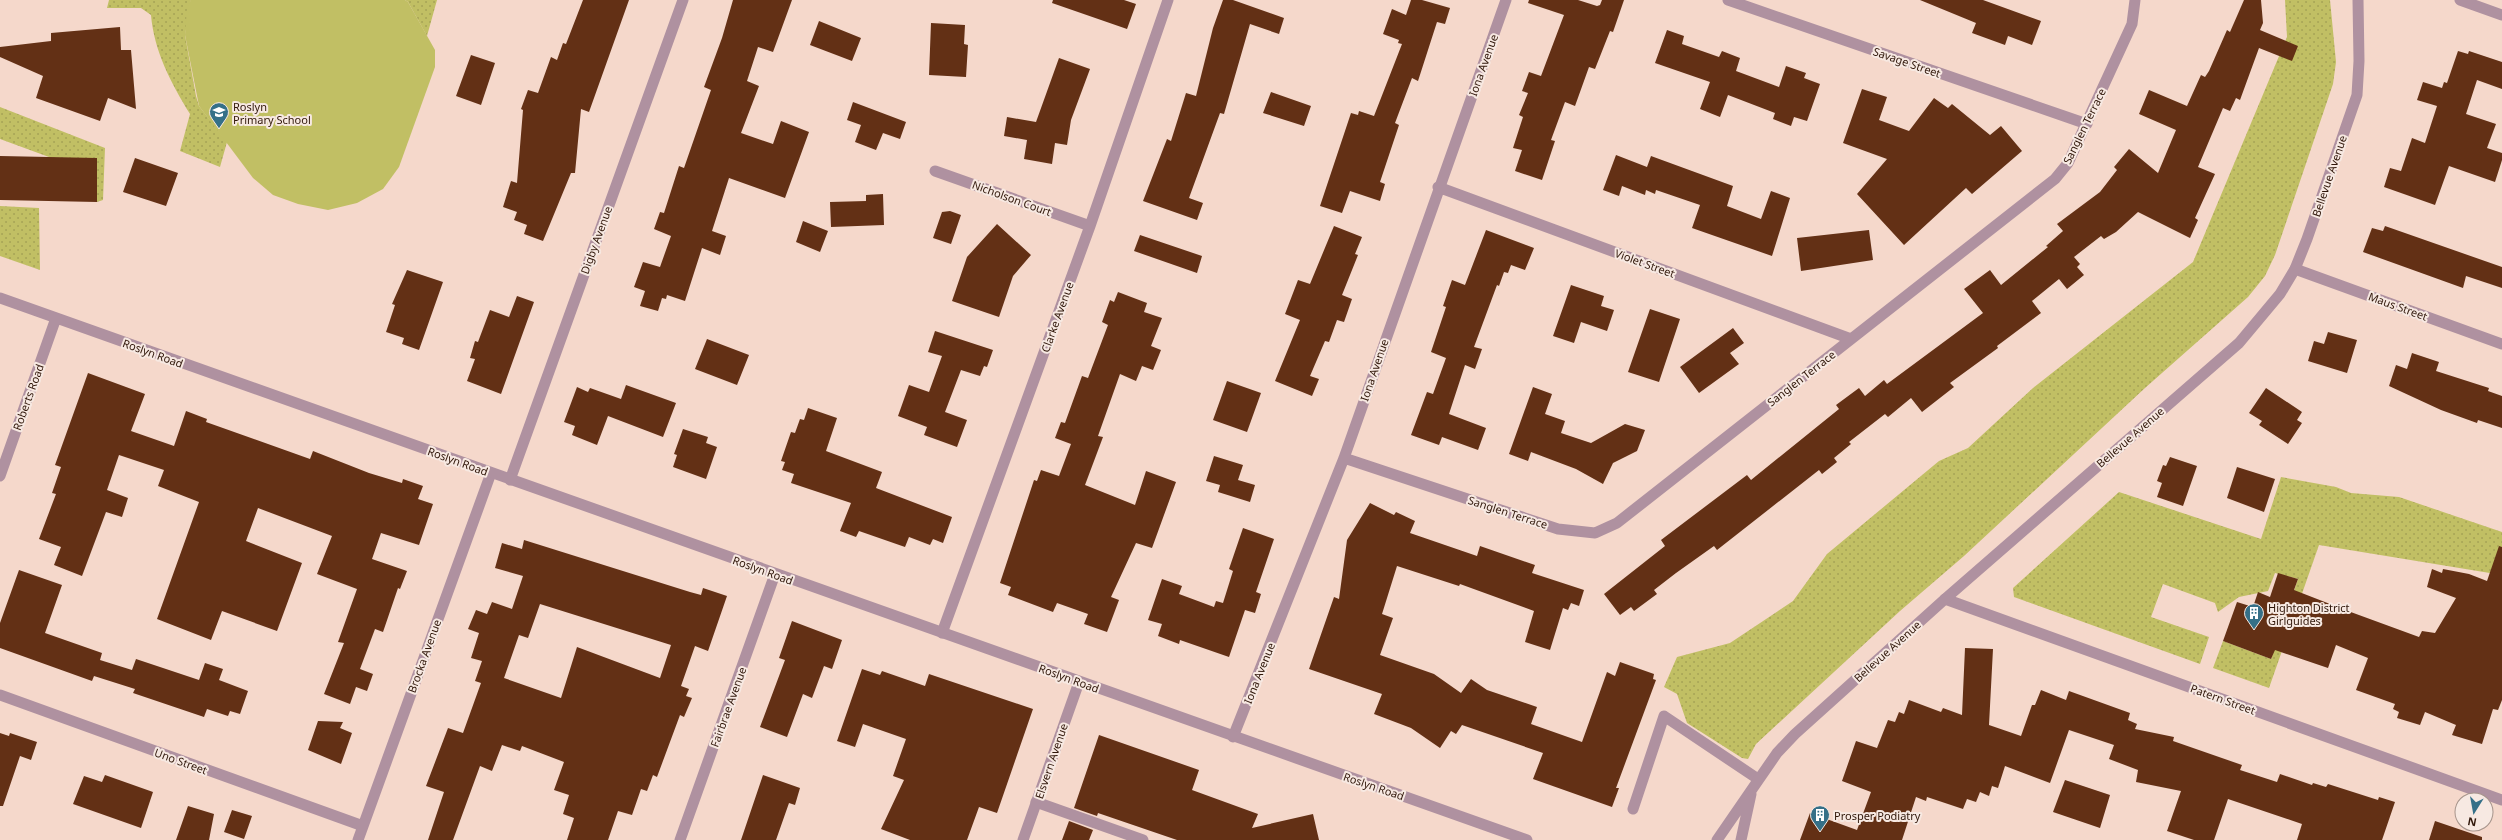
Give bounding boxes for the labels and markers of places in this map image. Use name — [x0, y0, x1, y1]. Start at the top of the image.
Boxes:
place label: Roslyn Primary School — [233, 99, 311, 127]
school or university icon: Roslyn Primary School — [208, 101, 230, 129]
place label: Highton District Girlguides — [2268, 600, 2350, 628]
building icon: Highton District Girlguides — [2243, 602, 2265, 630]
building icon: Prosper Podiatry — [1809, 804, 1831, 832]
place label: Prosper Podiatry — [1834, 808, 1921, 823]

